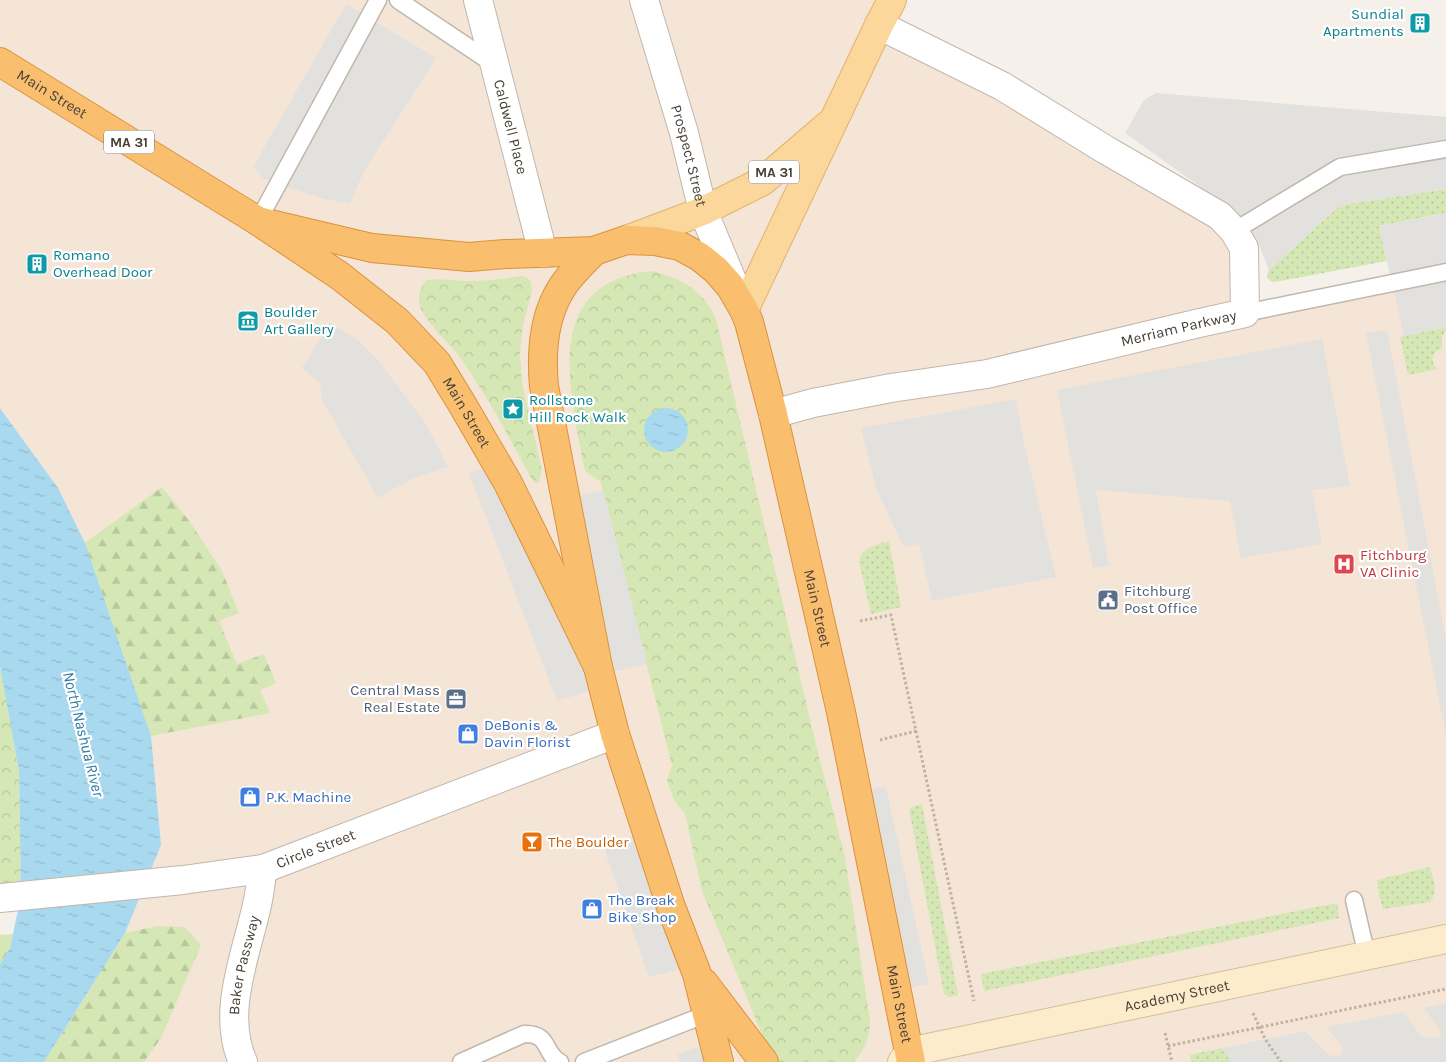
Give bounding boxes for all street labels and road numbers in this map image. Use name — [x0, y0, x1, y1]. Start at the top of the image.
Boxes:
street label: Main Street — [13, 66, 91, 123]
street label: Caldwell Place — [490, 77, 531, 176]
street label: Prospect Street — [667, 103, 711, 209]
road number: MA 31 — [104, 130, 154, 154]
road number: MA 31 — [749, 160, 799, 183]
street label: Merriam Parkway — [1119, 306, 1238, 351]
street label: Main Street — [439, 374, 495, 451]
street label: Main Street — [800, 568, 835, 649]
street label: Circle Street — [273, 825, 358, 872]
street label: Baker Passway — [225, 914, 263, 1015]
street label: Main Street — [883, 963, 916, 1045]
street label: Academy Street — [1123, 976, 1231, 1015]

